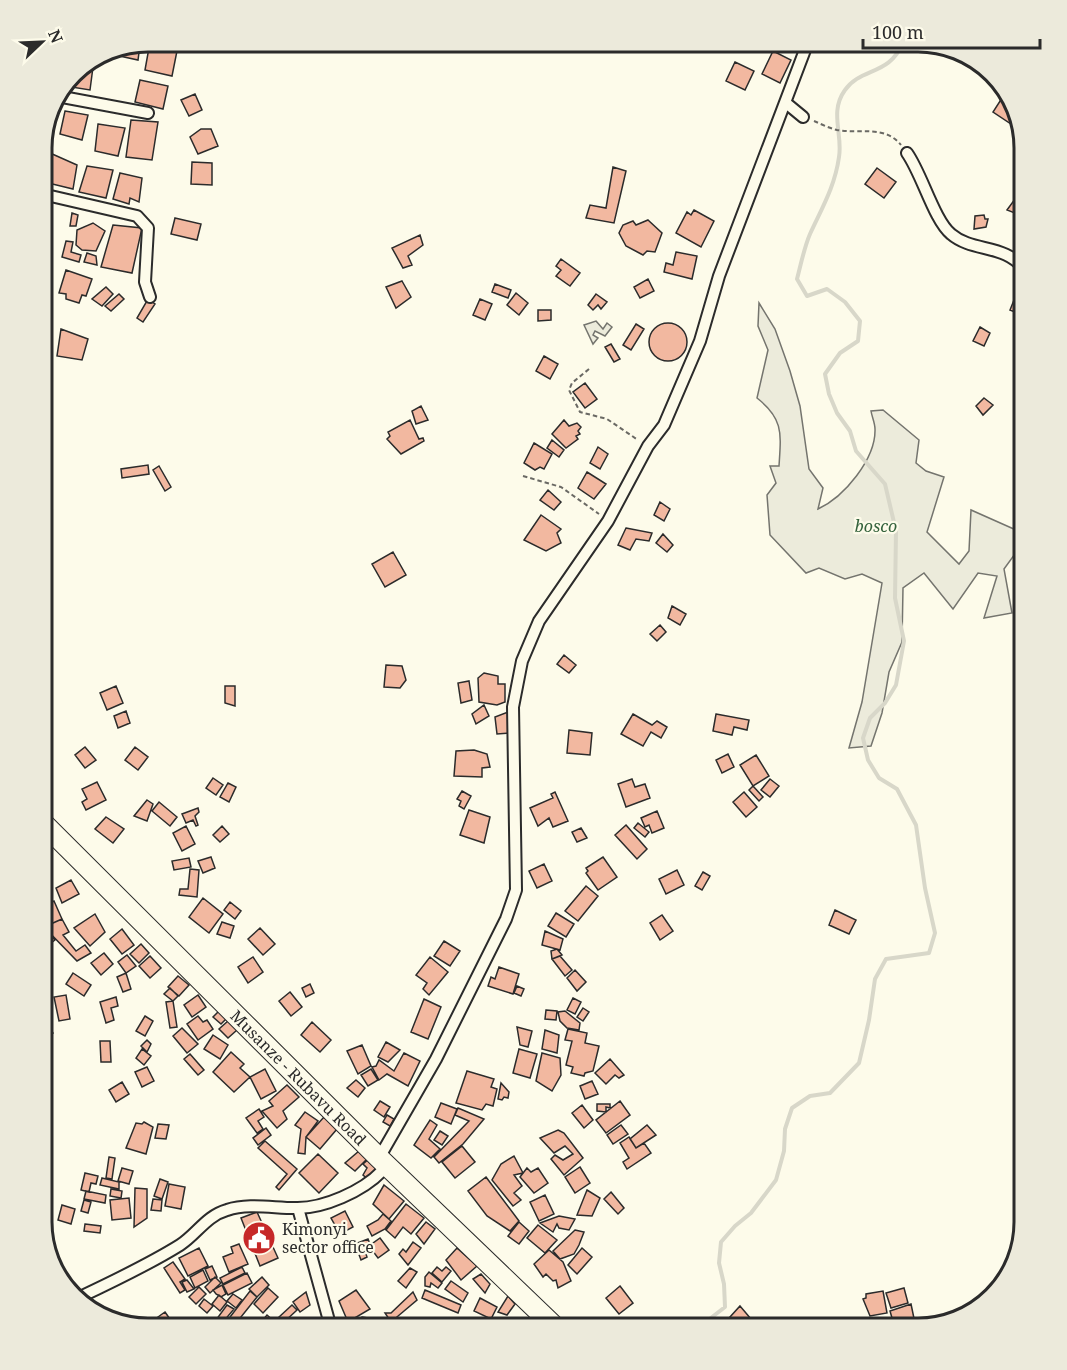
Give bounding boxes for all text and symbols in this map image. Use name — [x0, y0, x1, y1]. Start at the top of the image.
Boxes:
north arrow — [12, 12, 72, 72]
scale bar — [863, 12, 1040, 50]
text: 100 m — [872, 20, 924, 44]
text: N — [43, 26, 69, 47]
park label: bosco — [855, 515, 897, 537]
street label: Musanze - Rubavu Road — [226, 1005, 371, 1150]
place label: Kimonyi sector office — [282, 1218, 374, 1258]
public building icon: Kimonyi sector office — [241, 1220, 277, 1256]

